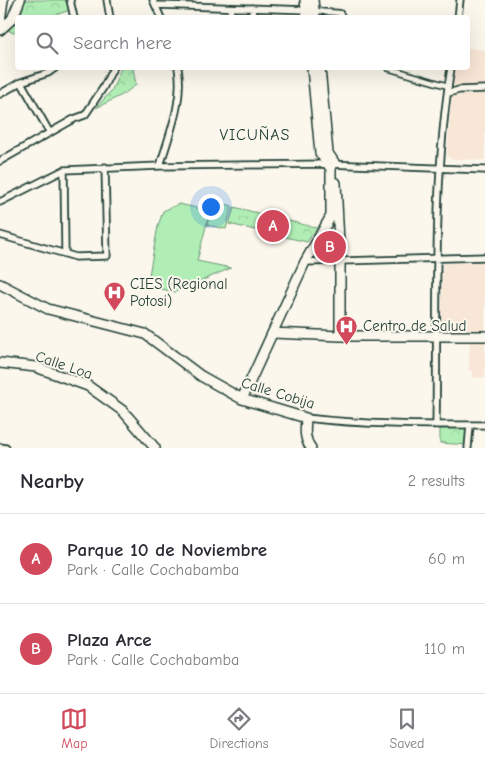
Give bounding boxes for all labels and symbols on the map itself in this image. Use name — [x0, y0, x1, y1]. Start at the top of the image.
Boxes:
district label: VICUÑAS — [220, 126, 290, 144]
your location — [198, 194, 224, 220]
pin: A — [257, 207, 289, 245]
pin: B — [314, 228, 346, 266]
place label: CIES (Regional Potosi) — [130, 275, 228, 310]
hospital icon: CIES (Regional Potosi) — [102, 281, 126, 312]
hospital icon: Centro de Salud — [335, 314, 359, 345]
place label: Centro de Salud — [363, 317, 466, 335]
street label: Calle Loa — [33, 347, 95, 383]
street label: Calle Cobija — [239, 373, 317, 413]

